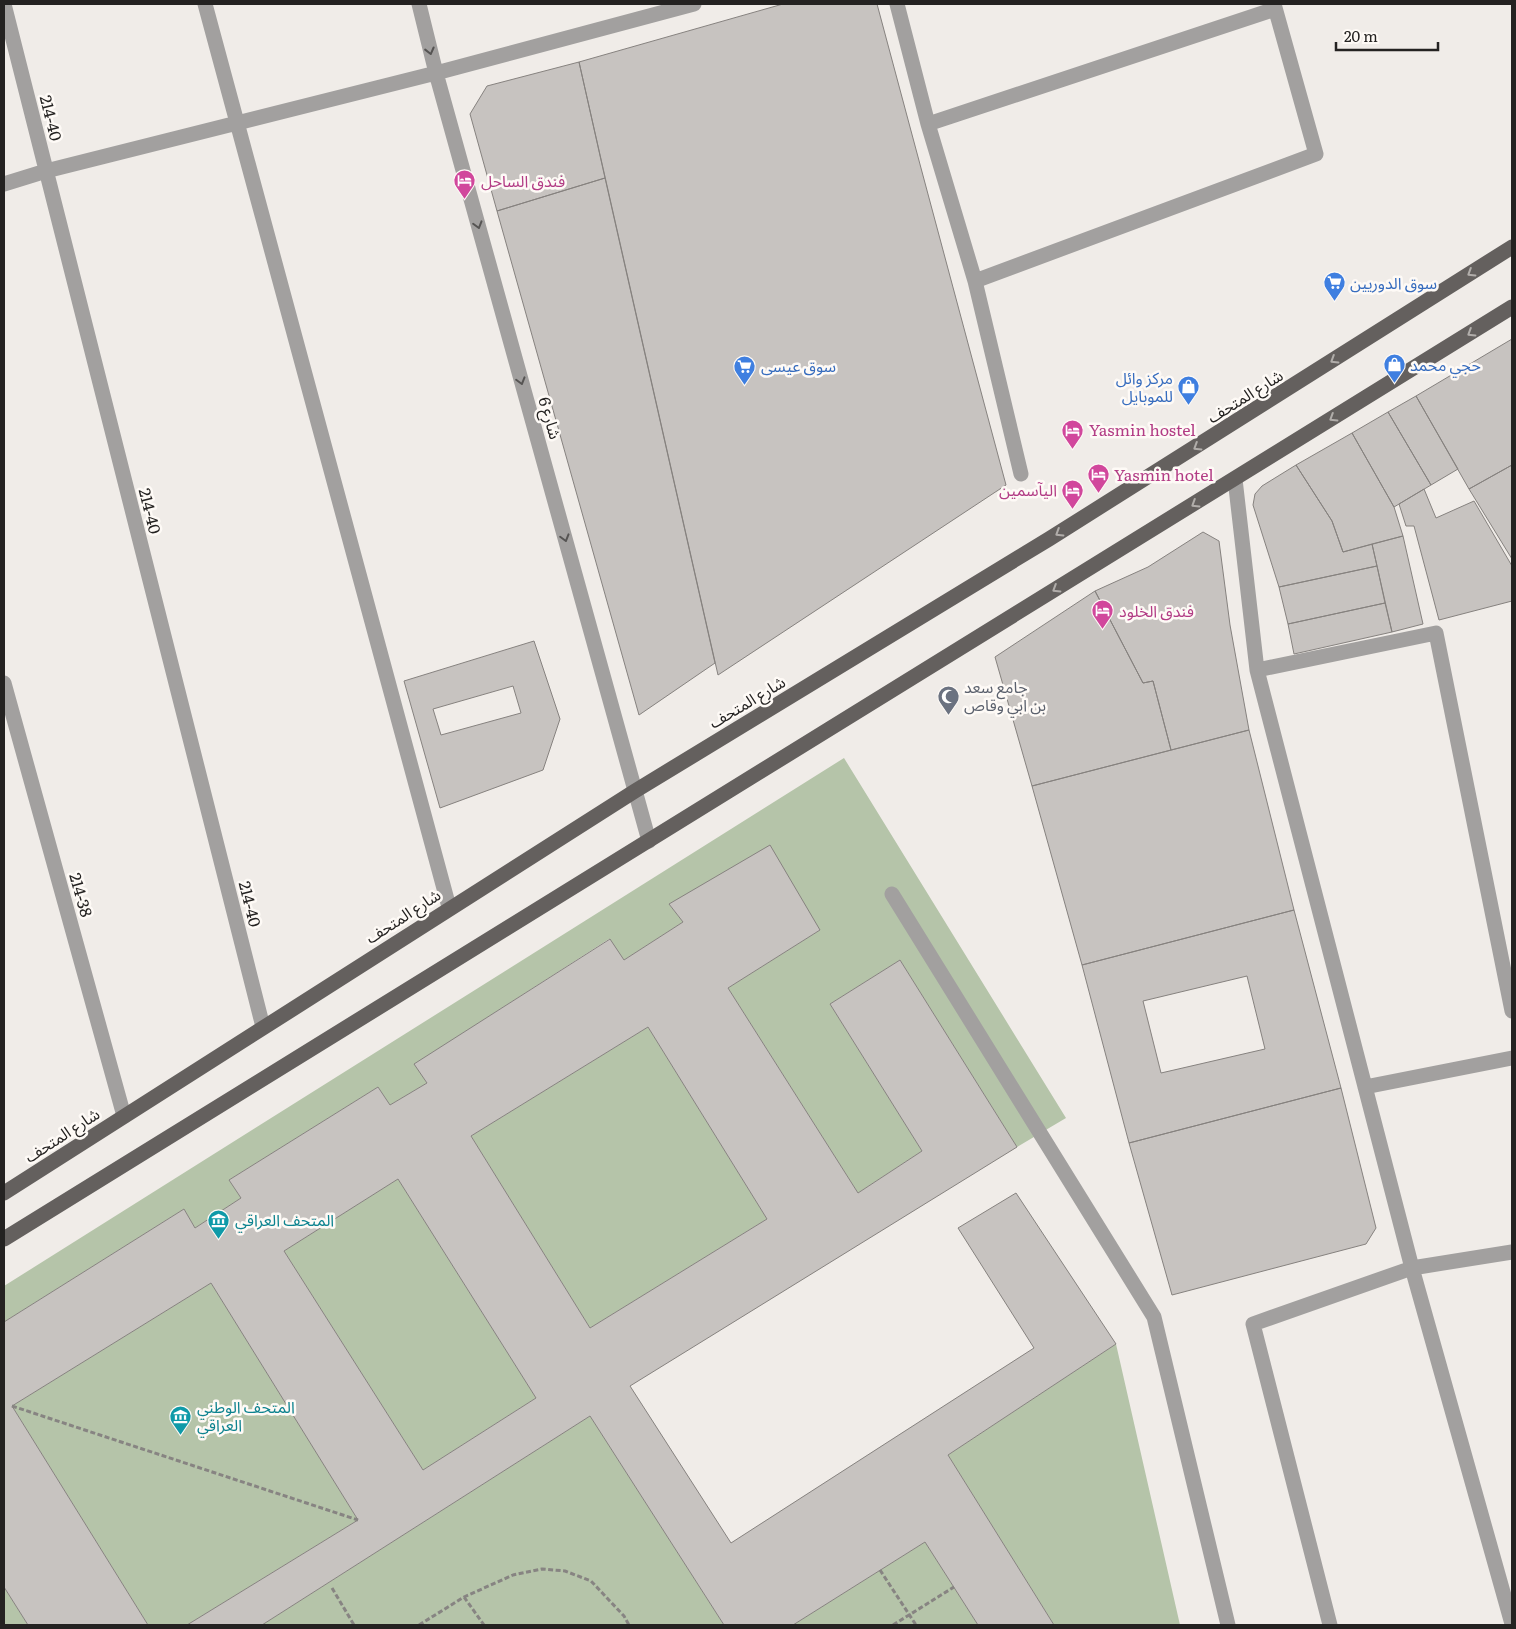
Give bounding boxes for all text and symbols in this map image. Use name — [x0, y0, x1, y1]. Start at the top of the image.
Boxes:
scale bar — [1336, 20, 1438, 52]
text: 20 m — [1344, 24, 1378, 47]
one-way arrow — [424, 47, 435, 56]
street label: 214-40 — [35, 92, 69, 143]
place label: فندق الساحل — [481, 168, 565, 192]
hotel icon: فندق الساحل — [453, 169, 477, 200]
one-way arrow — [472, 220, 482, 228]
one-way arrow — [1467, 267, 1476, 277]
place label: سوق الدوريين — [1350, 270, 1437, 294]
supermarket icon: سوق الدوريين — [1322, 271, 1346, 302]
one-way arrow — [1467, 326, 1476, 336]
place label: حجي محمد — [1410, 352, 1481, 378]
place label: سوق عيسى — [761, 353, 836, 377]
shop icon: حجي محمد — [1382, 353, 1406, 384]
supermarket icon: سوق عيسى — [733, 354, 757, 385]
one-way arrow — [1330, 354, 1339, 364]
street label: شارع المتحف — [1202, 362, 1288, 430]
place label: مركز وائل للموبايل — [1116, 365, 1173, 407]
shop icon: مركز وائل للموبايل — [1177, 375, 1201, 406]
one-way arrow — [516, 377, 526, 385]
street label: شارع 6 — [532, 394, 568, 442]
one-way arrow — [1329, 412, 1338, 422]
place label: Yasmin hostel — [1089, 417, 1196, 441]
hotel icon: Yasmin hostel — [1061, 418, 1085, 449]
one-way arrow — [1193, 441, 1202, 451]
place label: Yasmin hotel — [1114, 462, 1214, 486]
hotel icon: Yasmin hotel — [1086, 463, 1110, 494]
place label: اليآسمين — [999, 477, 1057, 501]
hotel icon: اليآسمين — [1061, 478, 1085, 509]
street label: 214-40 — [134, 485, 168, 536]
one-way arrow — [1191, 498, 1200, 507]
one-way arrow — [1055, 527, 1064, 536]
one-way arrow — [559, 533, 569, 542]
one-way arrow — [1053, 583, 1062, 593]
place label: فندق الخلود — [1119, 598, 1194, 622]
hotel icon: فندق الخلود — [1091, 599, 1115, 630]
street label: شارع المتحف — [704, 669, 790, 735]
place label: جامع سعد بن ابي وقاص — [964, 674, 1046, 718]
mosque icon: جامع سعد بن ابي وقاص — [936, 684, 960, 715]
street label: 214-38 — [64, 870, 100, 920]
street label: 214-40 — [234, 878, 268, 929]
street label: شارع المتحف — [360, 882, 446, 950]
street label: شارع المتحف — [19, 1101, 105, 1169]
place label: المتحف العراقي — [235, 1207, 334, 1233]
museum icon: المتحف العراقي — [207, 1208, 231, 1239]
place label: المتحف الوطني العراقي — [197, 1394, 295, 1438]
museum icon: المتحف الوطني العراقي — [169, 1404, 193, 1435]

